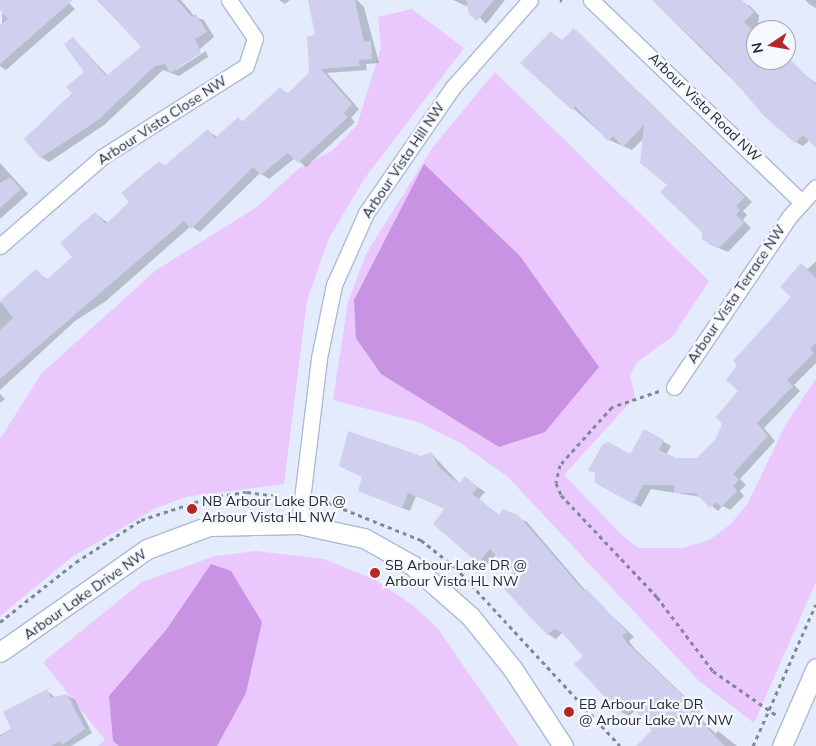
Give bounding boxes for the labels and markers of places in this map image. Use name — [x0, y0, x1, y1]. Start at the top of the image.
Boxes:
place label: NB Arbour Lake DR @ Arbour Vista HL NW — [202, 493, 346, 526]
marker: NB Arbour Lake DR @ Arbour Vista HL NW — [186, 503, 198, 515]
place label: SB Arbour Lake DR @ Arbour Vista HL NW — [385, 557, 527, 590]
marker: SB Arbour Lake DR @ Arbour Vista HL NW — [369, 567, 381, 579]
place label: EB Arbour Lake DR @ Arbour Lake WY NW — [579, 696, 733, 729]
marker: EB Arbour Lake DR @ Arbour Lake WY NW — [563, 706, 575, 718]

